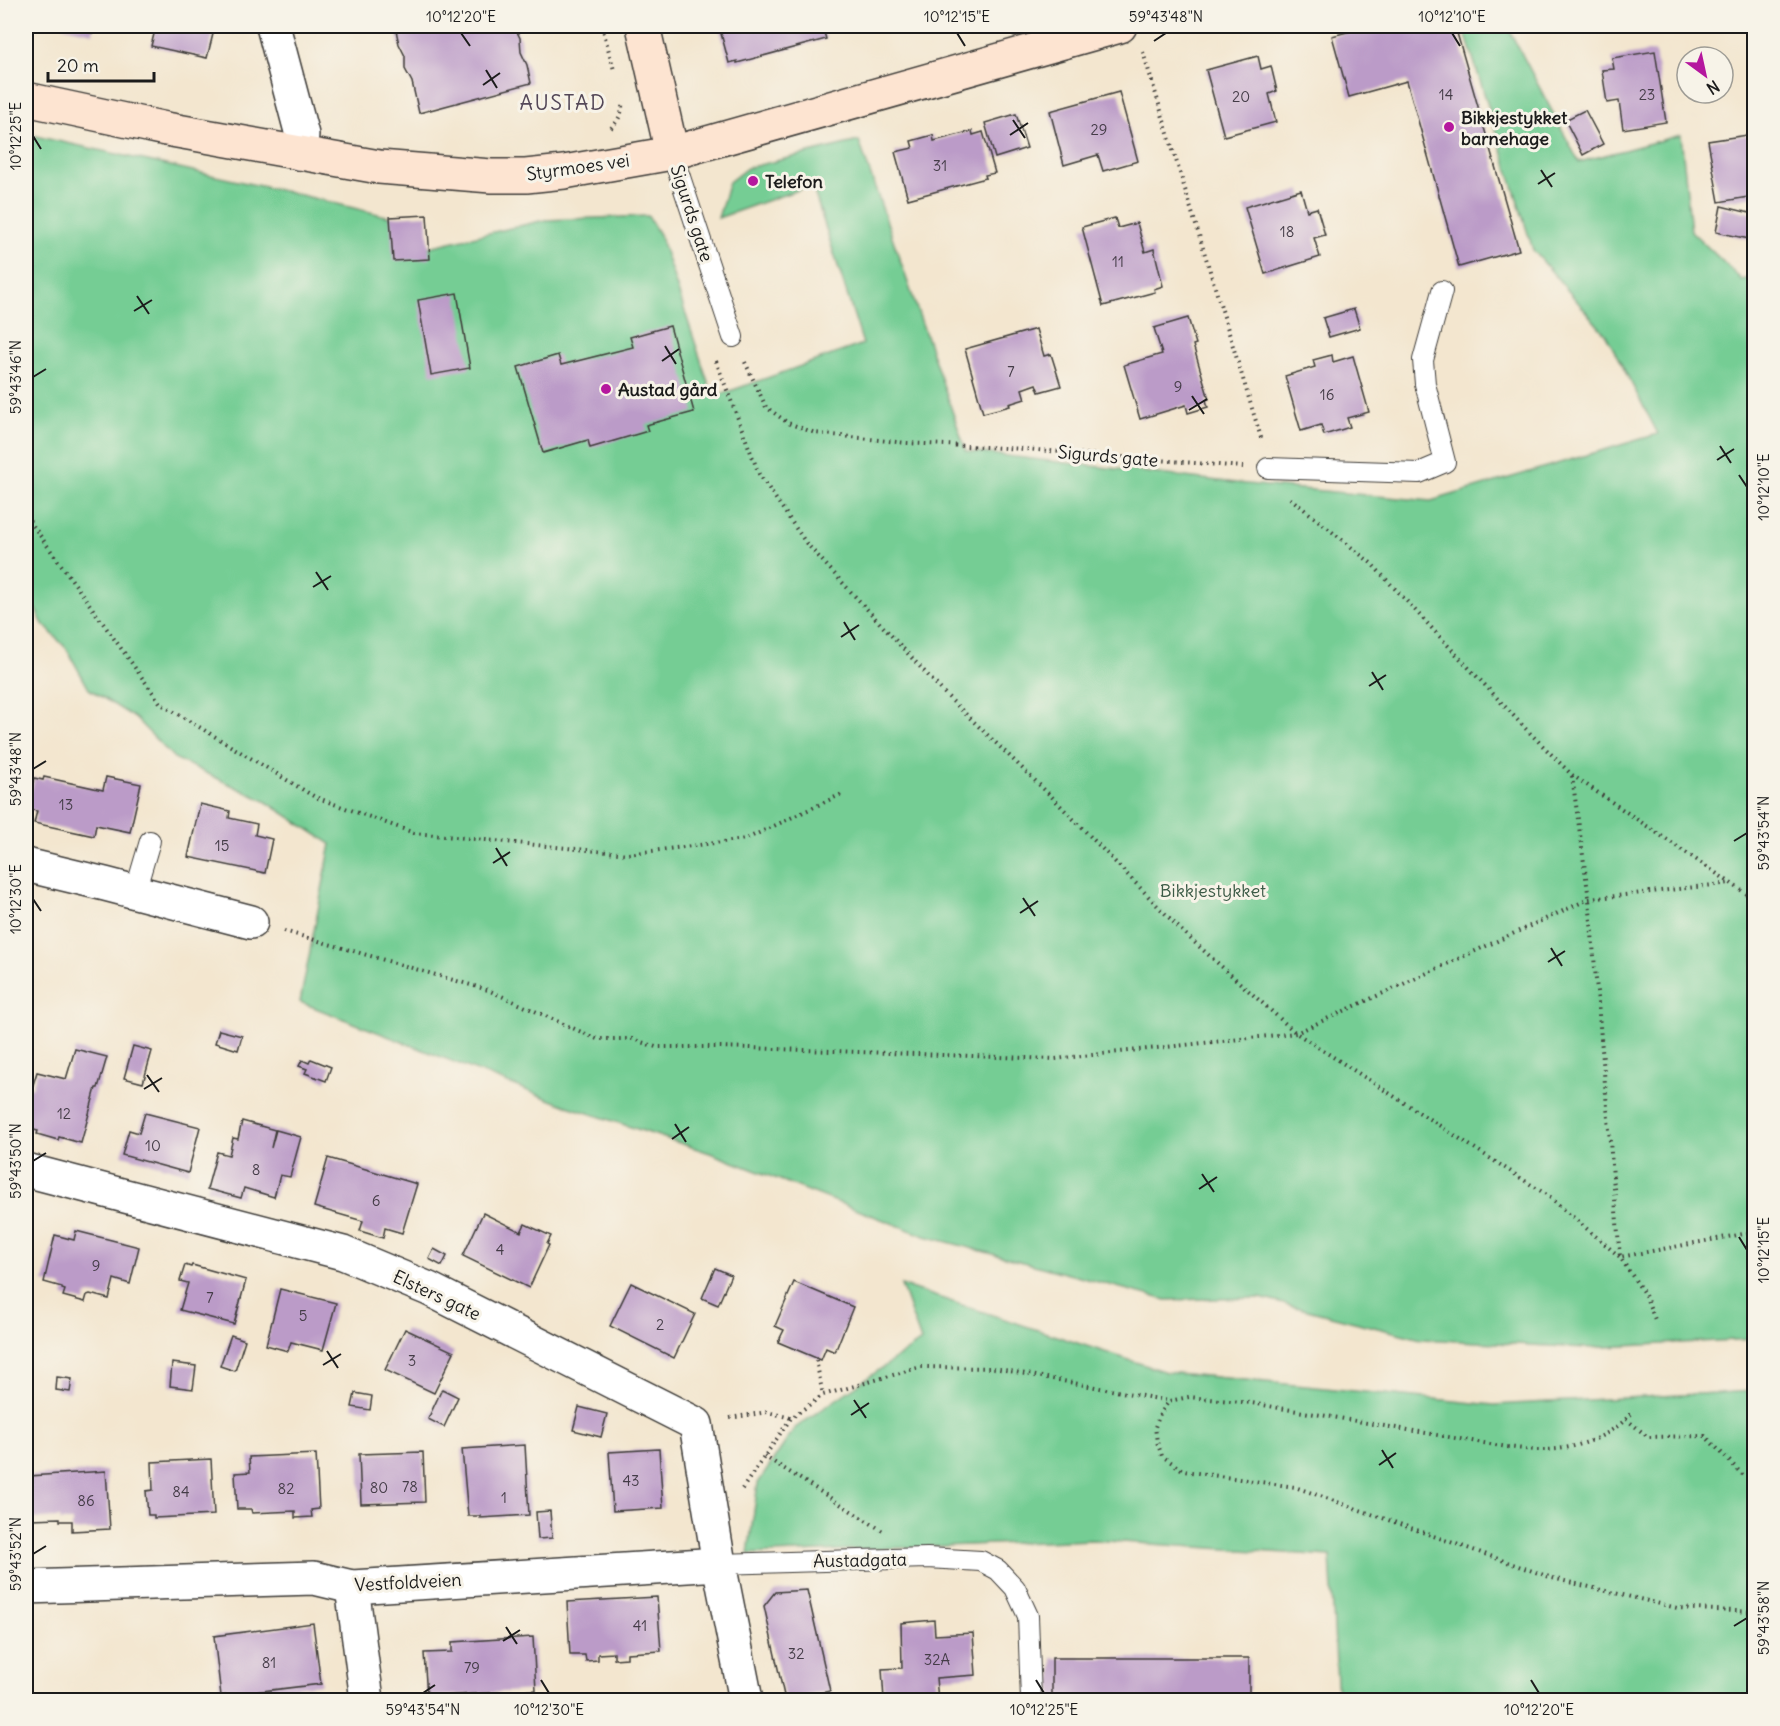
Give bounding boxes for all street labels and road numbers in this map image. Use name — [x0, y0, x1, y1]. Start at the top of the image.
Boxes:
street label: Styrmoes vei — [525, 148, 631, 186]
street label: Sigurds gate — [666, 162, 718, 264]
street label: Sigurds gate — [1057, 440, 1159, 472]
street label: Elsters gate — [390, 1265, 484, 1325]
street label: Austadgata — [813, 1548, 907, 1572]
street label: Vestfoldveien — [354, 1568, 462, 1596]

